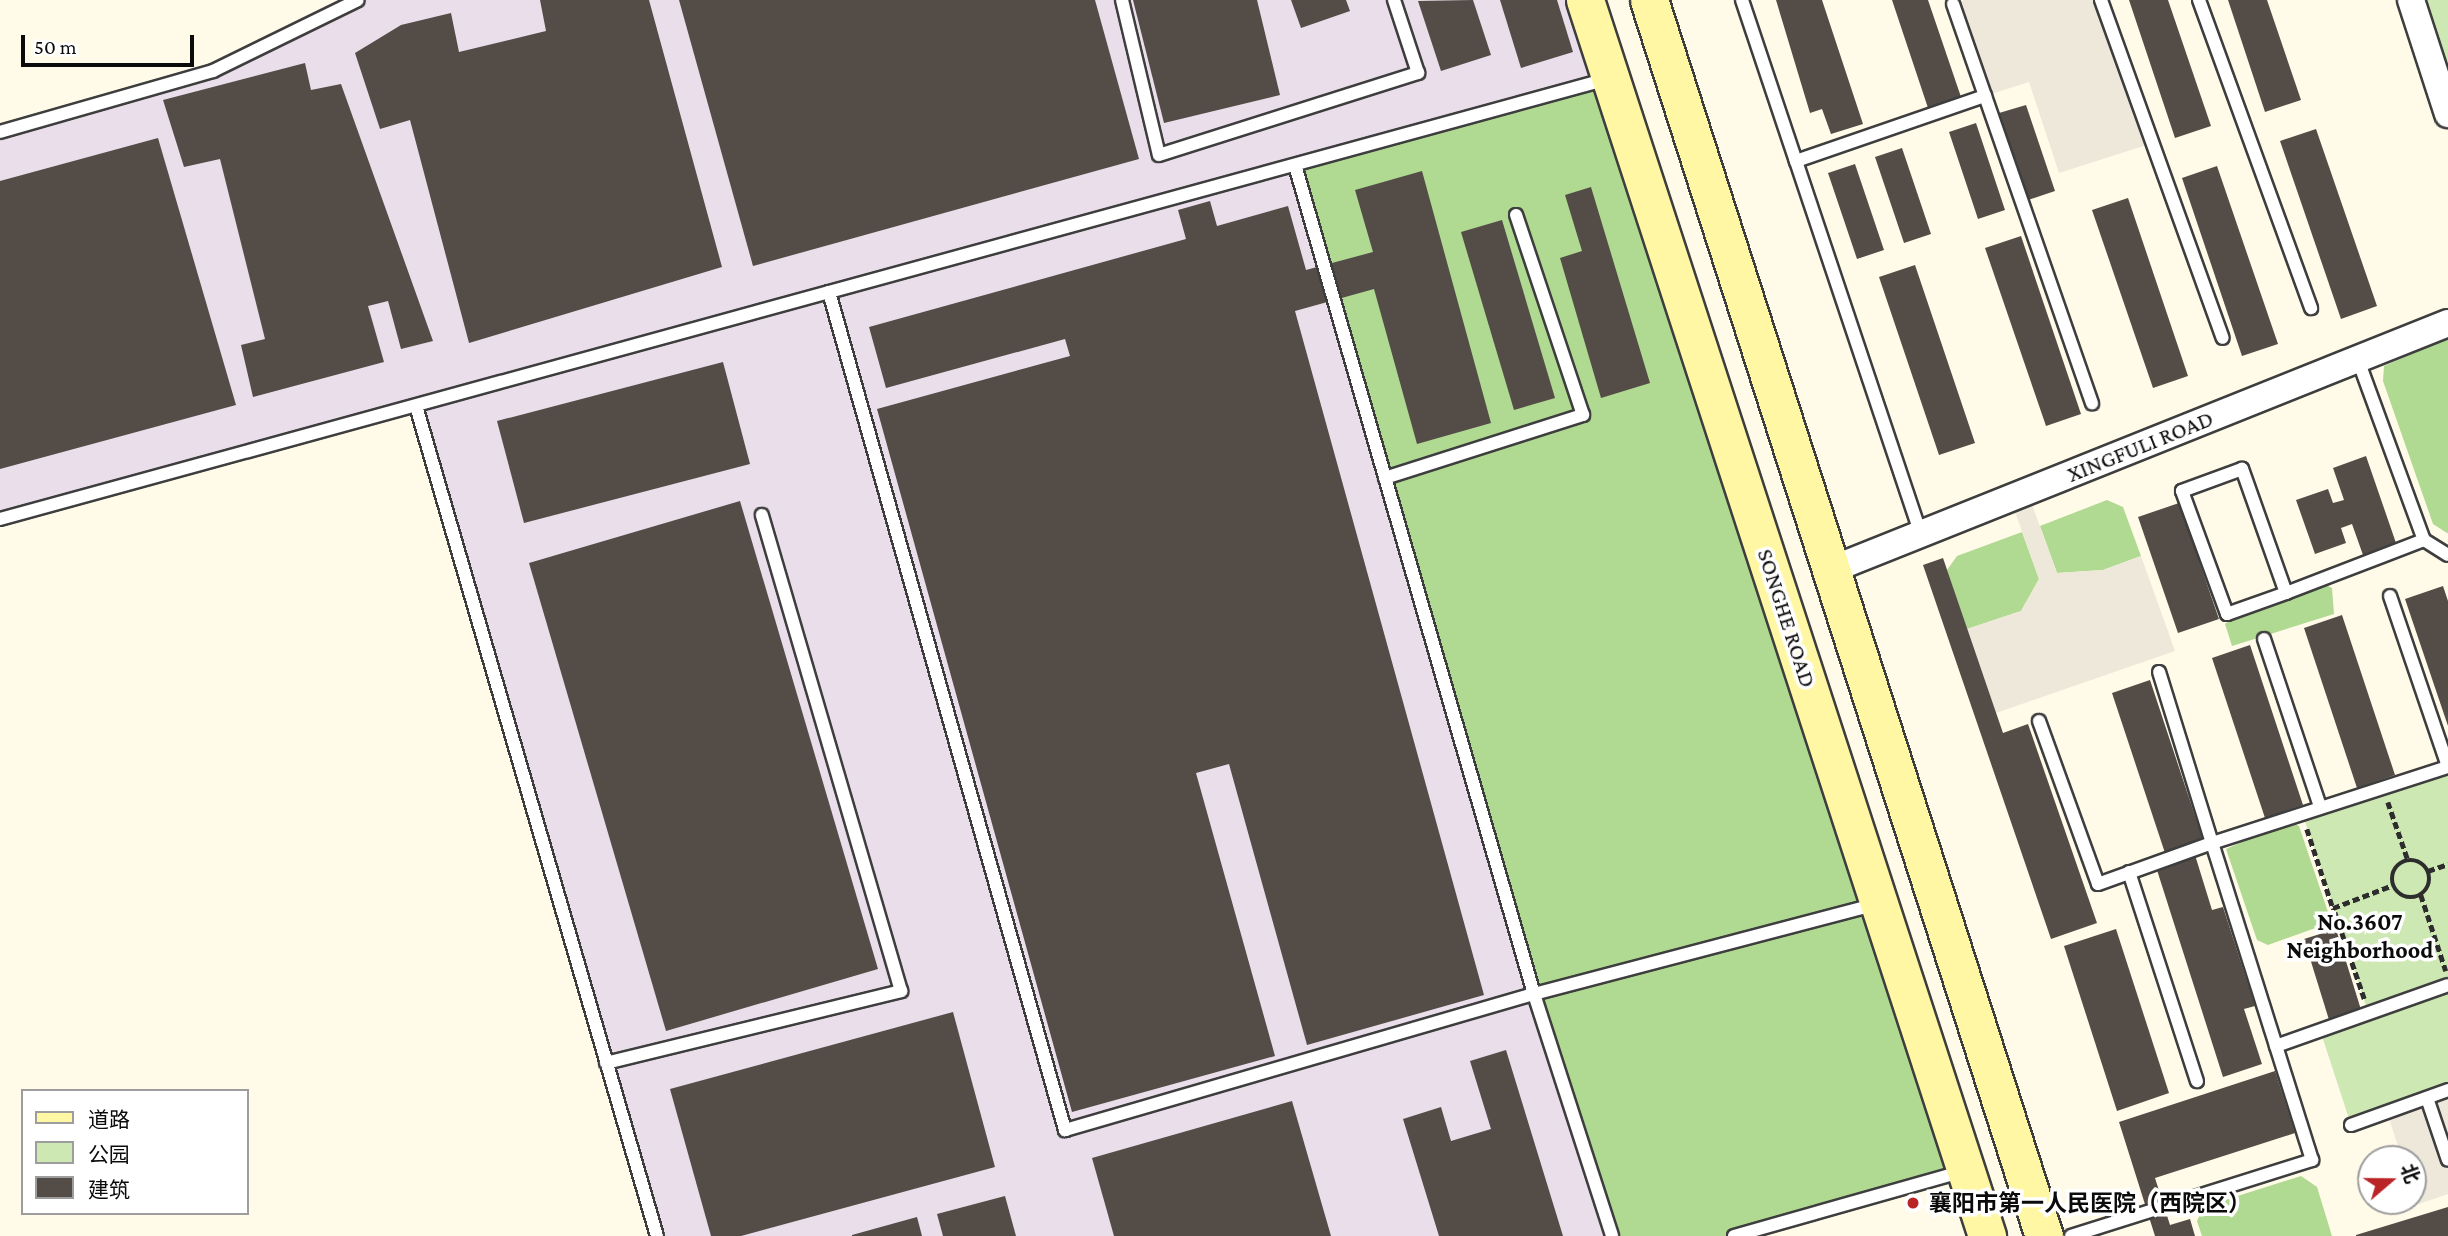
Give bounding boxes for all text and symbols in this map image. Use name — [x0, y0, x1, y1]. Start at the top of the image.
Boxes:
scale bar — [24, 21, 198, 65]
text: 50 m — [34, 35, 77, 59]
street label: XINGFULI ROAD — [2063, 404, 2217, 488]
street label: SONGHE ROAD — [1752, 545, 1822, 691]
district label: No.3607 Neighborhood — [2287, 908, 2433, 964]
legend — [21, 1089, 248, 1215]
text: 道路 — [88, 1108, 130, 1132]
text: 公园 — [88, 1143, 130, 1167]
north arrow — [2357, 1145, 2427, 1215]
text: 北 — [2397, 1161, 2423, 1186]
text: 建筑 — [88, 1178, 130, 1202]
place label: 襄阳市第一人民医院（西院区） — [1929, 1189, 2251, 1217]
marker: 襄阳市第一人民医院（西院区） — [1903, 1193, 1923, 1213]

